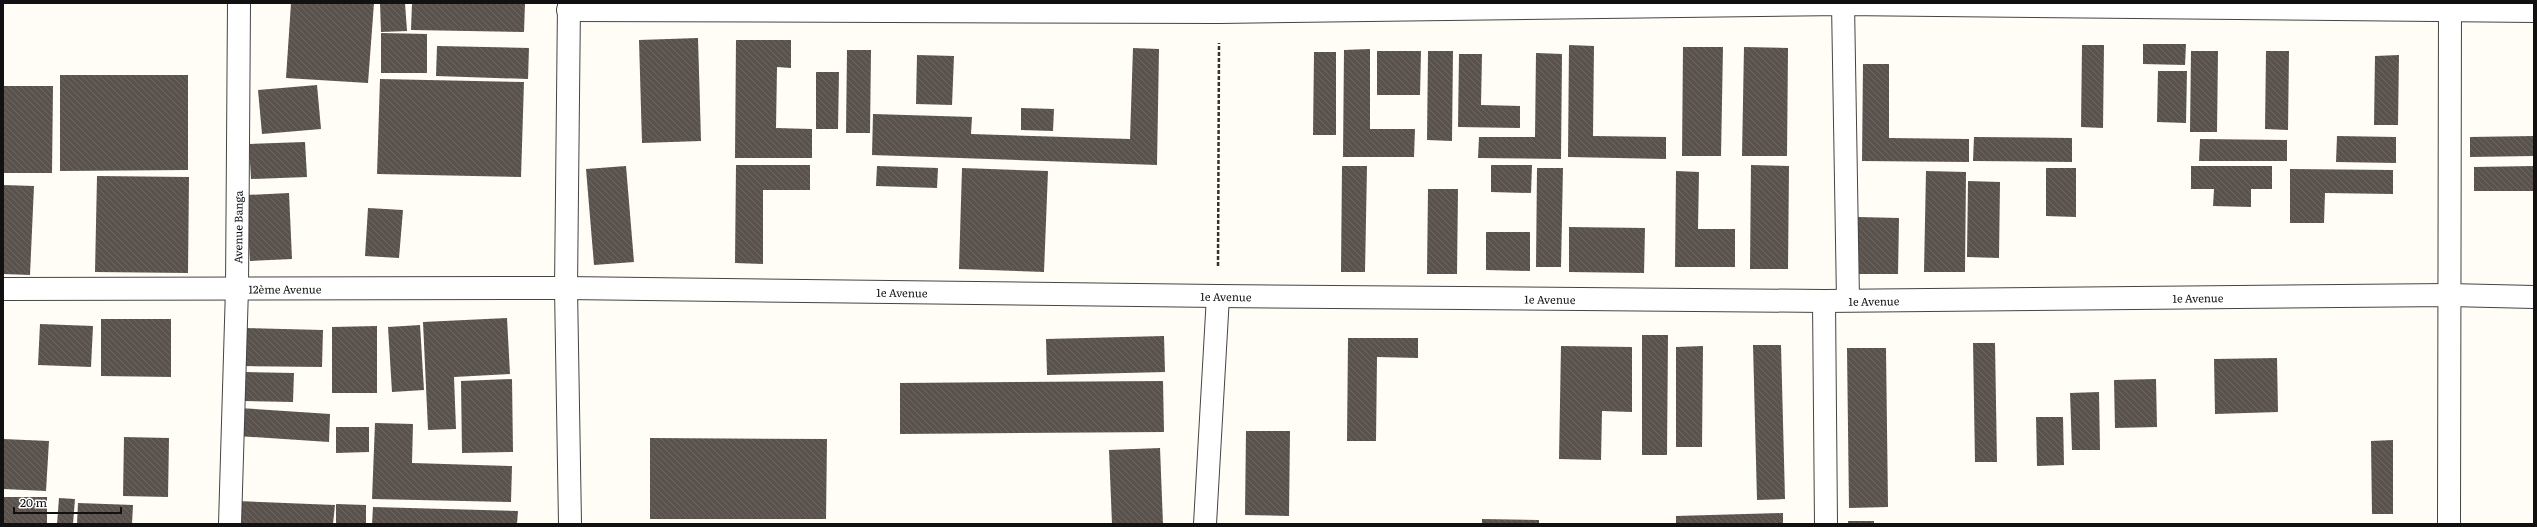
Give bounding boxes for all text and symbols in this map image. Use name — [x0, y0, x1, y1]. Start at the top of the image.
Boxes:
street label: Avenue Banga — [229, 190, 246, 264]
street label: 12ème Avenue — [249, 280, 322, 297]
street label: 1e Avenue — [876, 284, 928, 300]
street label: 1e Avenue — [1200, 288, 1252, 304]
street label: 1e Avenue — [2172, 289, 2224, 306]
street label: 1e Avenue — [1524, 291, 1576, 307]
street label: 1e Avenue — [1848, 292, 1900, 309]
scale bar — [14, 489, 121, 515]
text: 20 m — [20, 493, 47, 511]

